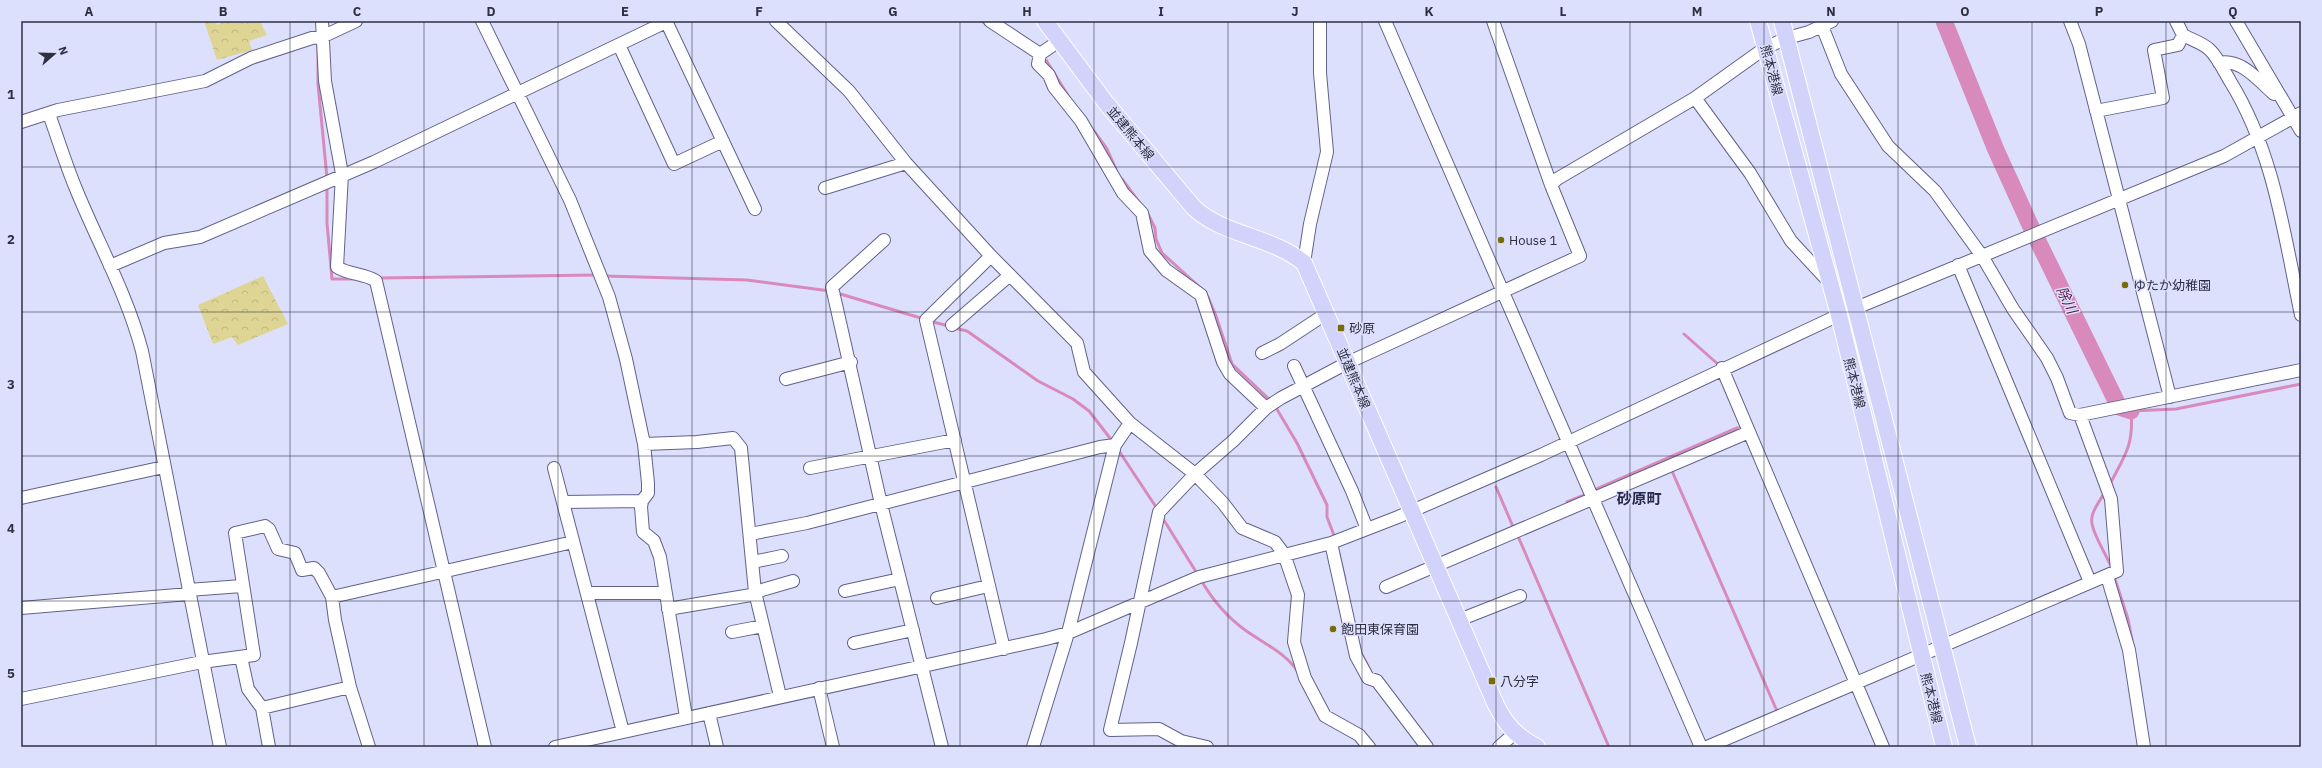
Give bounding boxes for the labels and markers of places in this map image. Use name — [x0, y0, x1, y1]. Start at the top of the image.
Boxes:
place label: House 1 — [1509, 232, 1557, 249]
marker: House 1 — [1496, 235, 1506, 245]
place label: ゆたか幼稚園 — [2133, 277, 2211, 294]
marker: ゆたか幼稚園 — [2120, 280, 2130, 290]
place label: 砂原 — [1349, 320, 1375, 337]
marker: 砂原 — [1336, 323, 1346, 333]
place label: 飽田東保育園 — [1341, 621, 1419, 638]
marker: 飽田東保育園 — [1328, 624, 1338, 634]
place label: 八分字 — [1500, 673, 1539, 690]
marker: 八分字 — [1487, 676, 1497, 686]

